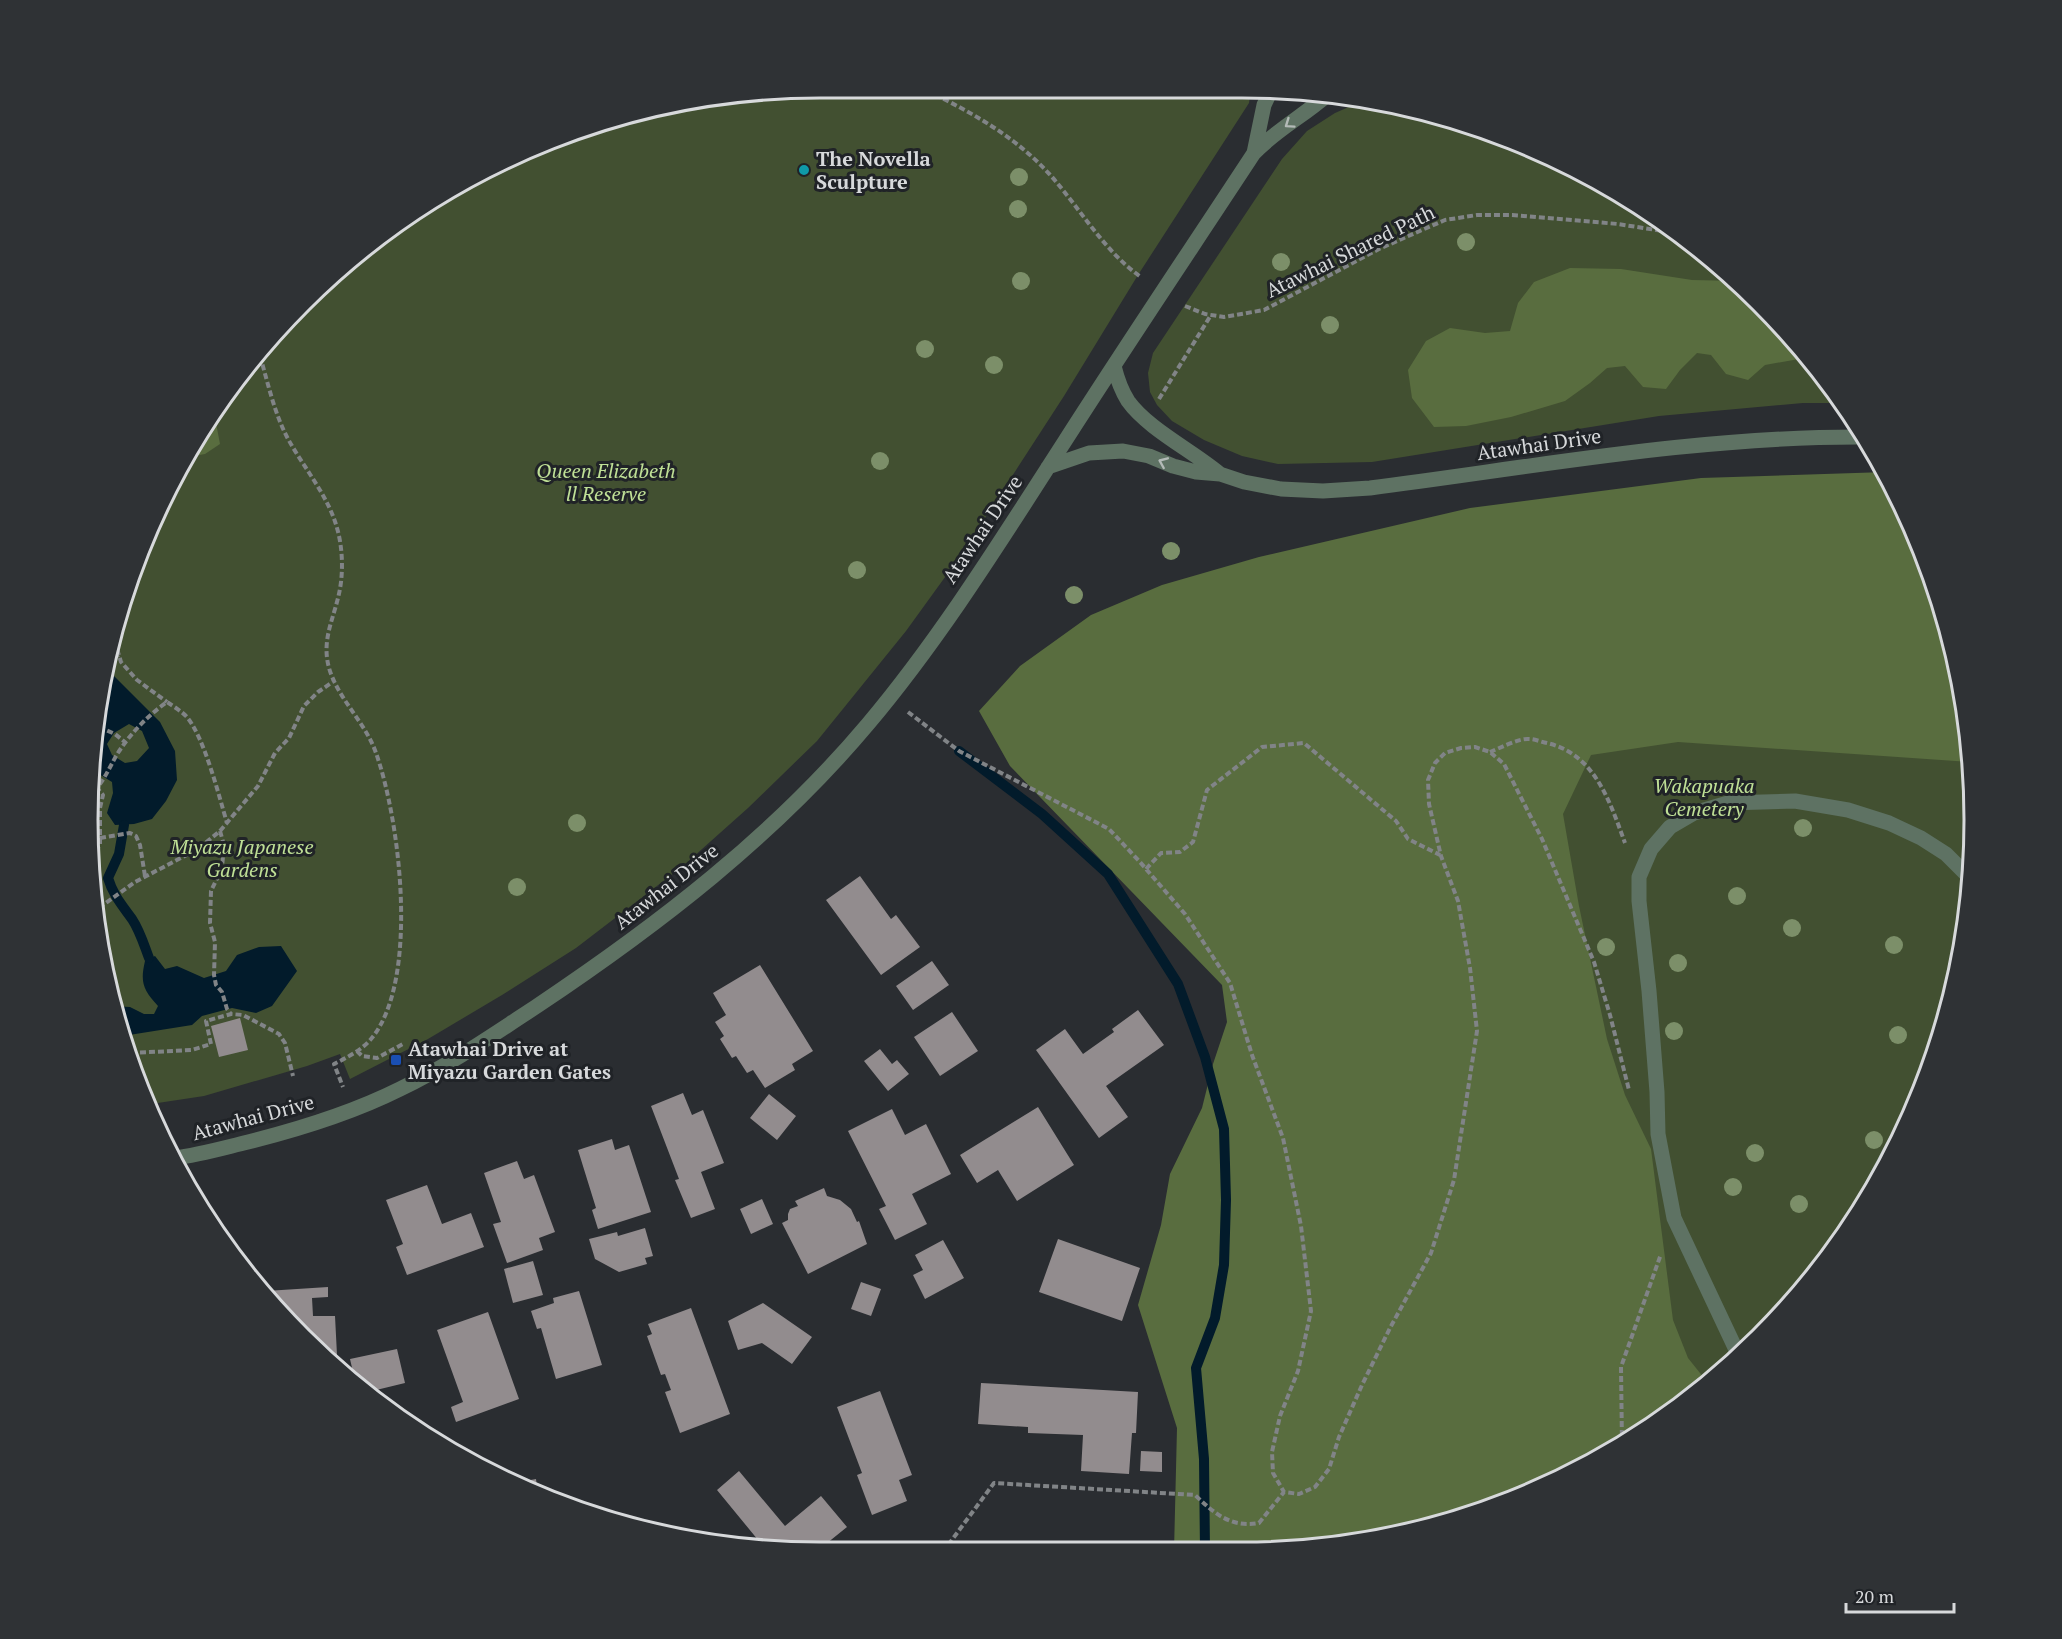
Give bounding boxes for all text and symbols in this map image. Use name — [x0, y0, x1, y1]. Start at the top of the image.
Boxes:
one-way arrow — [1285, 117, 1296, 128]
place label: The Novella Sculpture — [816, 145, 931, 195]
marker: The Novella Sculpture — [797, 163, 811, 177]
street label: Atawhai Shared Path — [1261, 198, 1439, 304]
street label: Atawhai Drive — [1475, 422, 1603, 466]
park label: Queen Elizabeth ll Reserve — [536, 457, 676, 507]
one-way arrow — [1159, 457, 1170, 469]
street label: Atawhai Drive — [936, 470, 1028, 588]
park label: Wakapuaka Cemetery — [1654, 772, 1754, 822]
park label: Miyazu Japanese Gardens — [169, 833, 314, 883]
street label: Atawhai Drive — [608, 837, 724, 935]
place label: Atawhai Drive at Miyazu Garden Gates — [408, 1035, 611, 1085]
marker: Atawhai Drive at Miyazu Garden Gates — [389, 1053, 403, 1067]
street label: Atawhai Drive — [189, 1088, 317, 1146]
scale bar — [1846, 1576, 1954, 1614]
text: 20 m — [1855, 1584, 1895, 1608]

